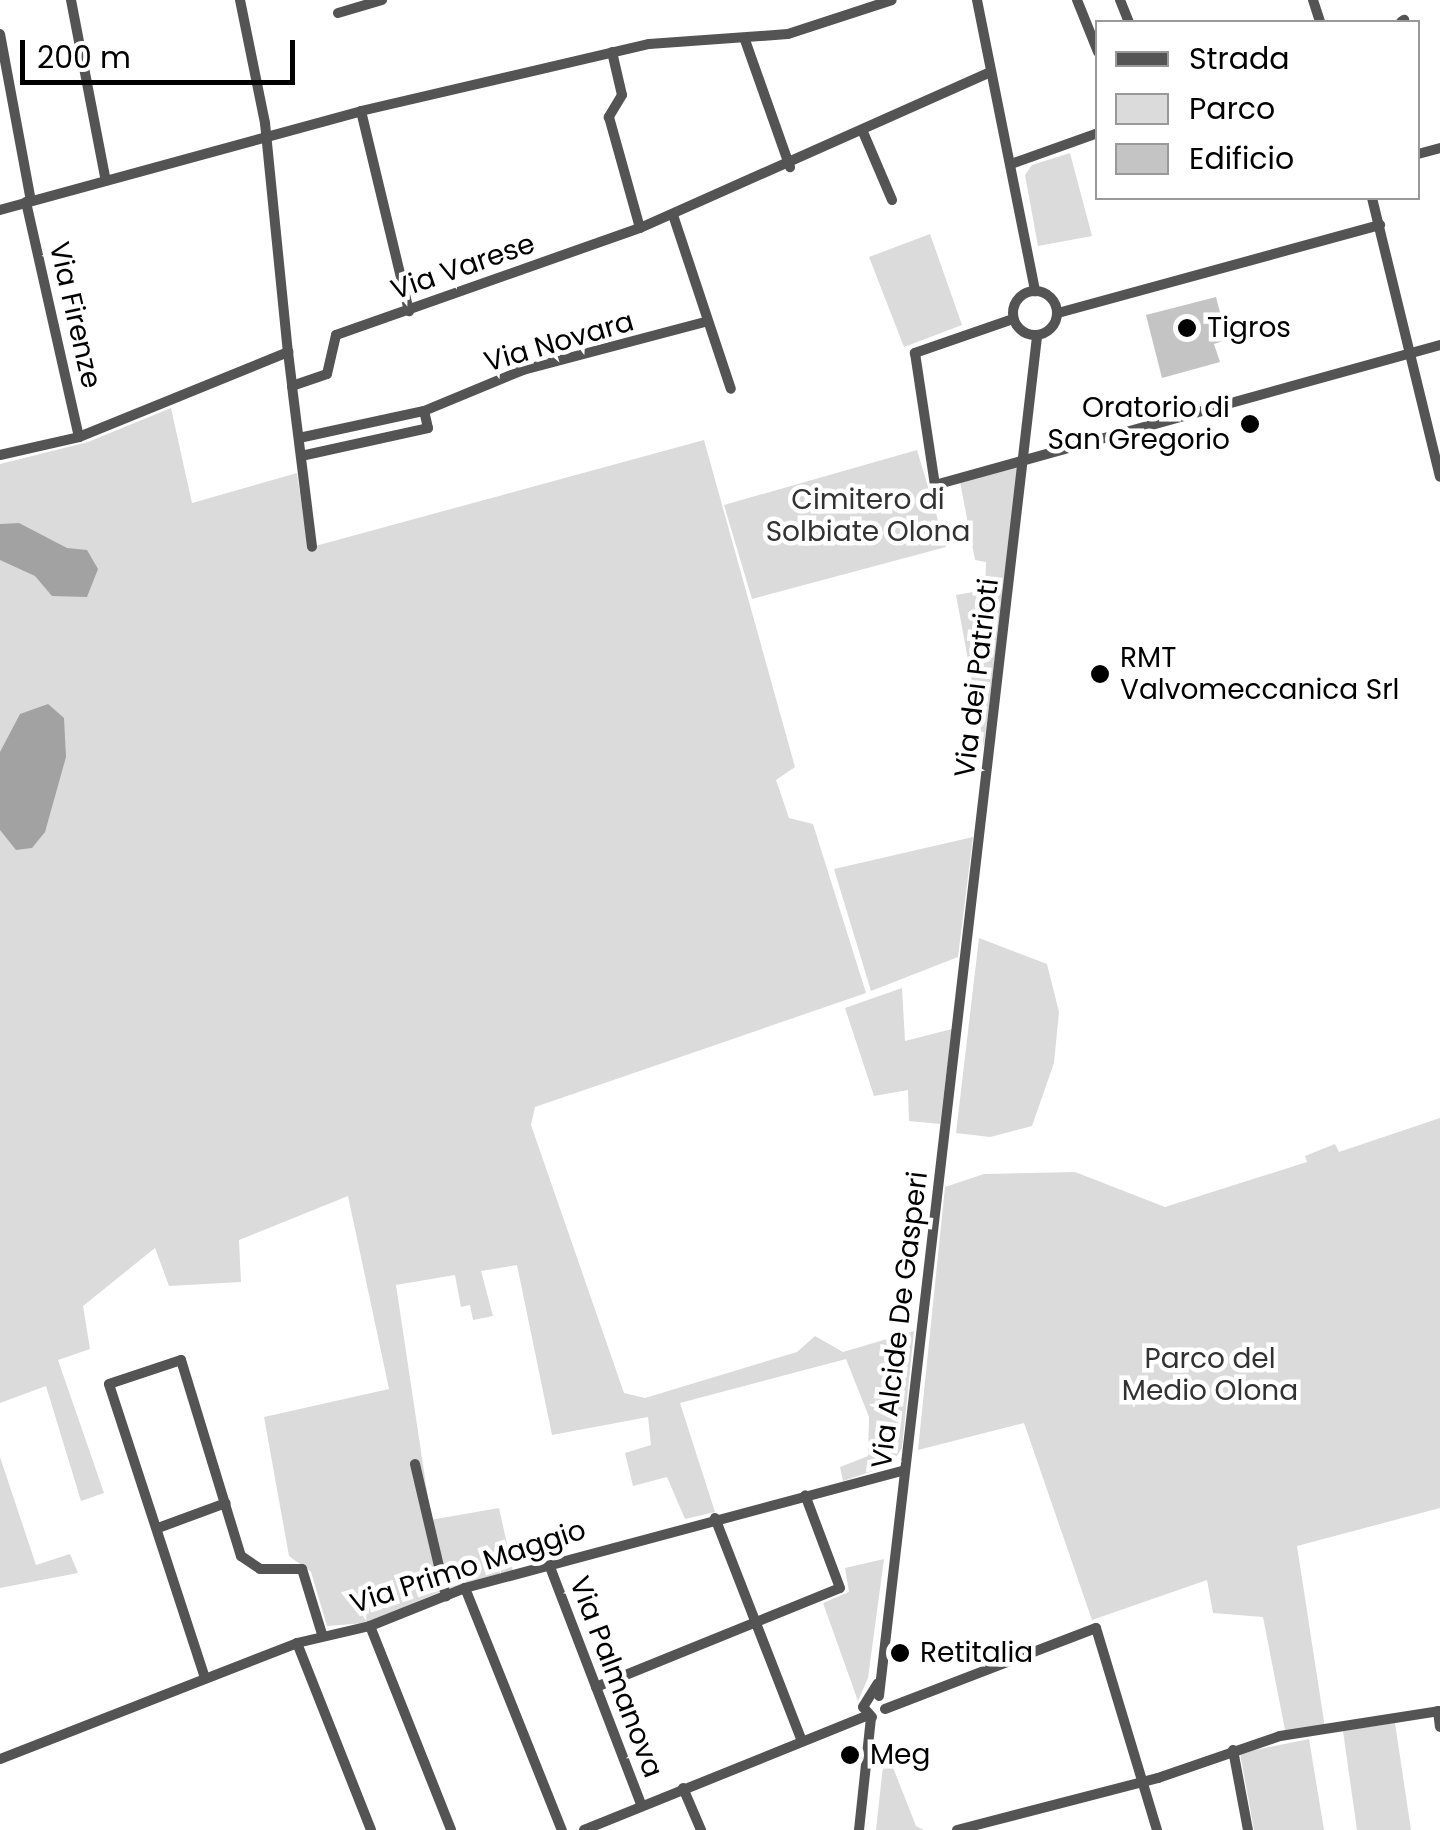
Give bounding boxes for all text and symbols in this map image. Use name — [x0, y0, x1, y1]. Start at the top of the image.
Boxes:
scale bar — [25, 20, 300, 82]
legend — [1095, 20, 1420, 200]
text: 200 m — [37, 36, 131, 79]
text: Strada — [1189, 37, 1290, 80]
text: Parco — [1189, 87, 1275, 130]
text: Edificio — [1189, 137, 1294, 180]
street label: Via Varese — [387, 227, 539, 307]
street label: Via Firenze — [42, 239, 108, 391]
street label: Via Novara — [480, 305, 638, 379]
place label: Tigros — [1207, 311, 1291, 345]
marker: Tigros — [1176, 317, 1198, 339]
place label: Oratorio di San Gregorio — [1048, 391, 1230, 457]
marker: Oratorio di San Gregorio — [1239, 413, 1261, 435]
park label: Cimitero di Solbiate Olona — [766, 483, 970, 549]
street label: Via dei Patrioti — [948, 576, 1006, 780]
place label: RMT Valvomeccanica Srl — [1120, 641, 1399, 707]
marker: RMT Valvomeccanica Srl — [1089, 663, 1111, 685]
street label: Via Alcide De Gasperi — [865, 1169, 935, 1471]
park label: Parco del Medio Olona — [1122, 1342, 1298, 1408]
street label: Via Primo Maggio — [346, 1513, 590, 1621]
street label: Via Palmanova — [562, 1572, 670, 1782]
place label: Retitalia — [920, 1636, 1033, 1670]
marker: Retitalia — [889, 1642, 911, 1664]
place label: Meg — [870, 1738, 930, 1772]
marker: Meg — [839, 1744, 861, 1766]

